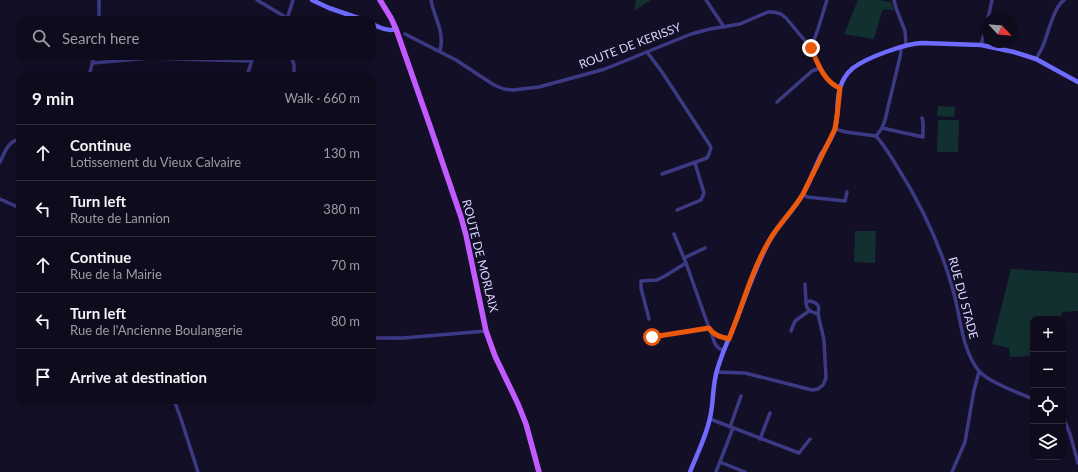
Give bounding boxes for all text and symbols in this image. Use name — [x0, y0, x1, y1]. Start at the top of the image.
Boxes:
north arrow — [982, 12, 1018, 48]
search box — [16, 16, 376, 60]
street label: ROUTE DE KERISSY — [577, 19, 683, 72]
icon: search — [30, 27, 52, 49]
text: Search here — [62, 29, 139, 47]
route end — [802, 39, 820, 57]
text: 9 min — [32, 88, 74, 109]
text: Walk · 660 m — [284, 90, 360, 106]
text: Continue — [70, 136, 131, 154]
icon: ahead — [32, 142, 54, 164]
text: 130 m — [323, 145, 360, 161]
text: Lotissement du Vieux Calvaire — [70, 154, 241, 170]
text: Turn left — [70, 192, 126, 210]
icon: left — [32, 198, 54, 220]
street label: ROUTE DE MORLAIX — [459, 198, 502, 314]
text: 380 m — [323, 201, 360, 217]
text: Route de Lannion — [70, 210, 170, 226]
text: Continue — [70, 248, 131, 266]
icon: ahead — [32, 254, 54, 276]
street label: RUE DU STADE — [945, 255, 982, 341]
text: 70 m — [331, 257, 360, 273]
text: Rue de la Mairie — [70, 266, 162, 282]
text: Turn left — [70, 304, 126, 322]
icon: left — [32, 310, 54, 332]
text: 80 m — [331, 313, 360, 329]
map controls — [1030, 316, 1066, 460]
button: + — [1030, 316, 1066, 352]
text: Rue de l'Ancienne Boulangerie — [70, 322, 243, 338]
route start — [643, 328, 661, 346]
button: − — [1030, 352, 1066, 388]
icon: arrive — [32, 366, 54, 388]
text: Arrive at destination — [70, 368, 207, 386]
button: locate — [1030, 388, 1066, 424]
button: layers — [1030, 424, 1066, 460]

